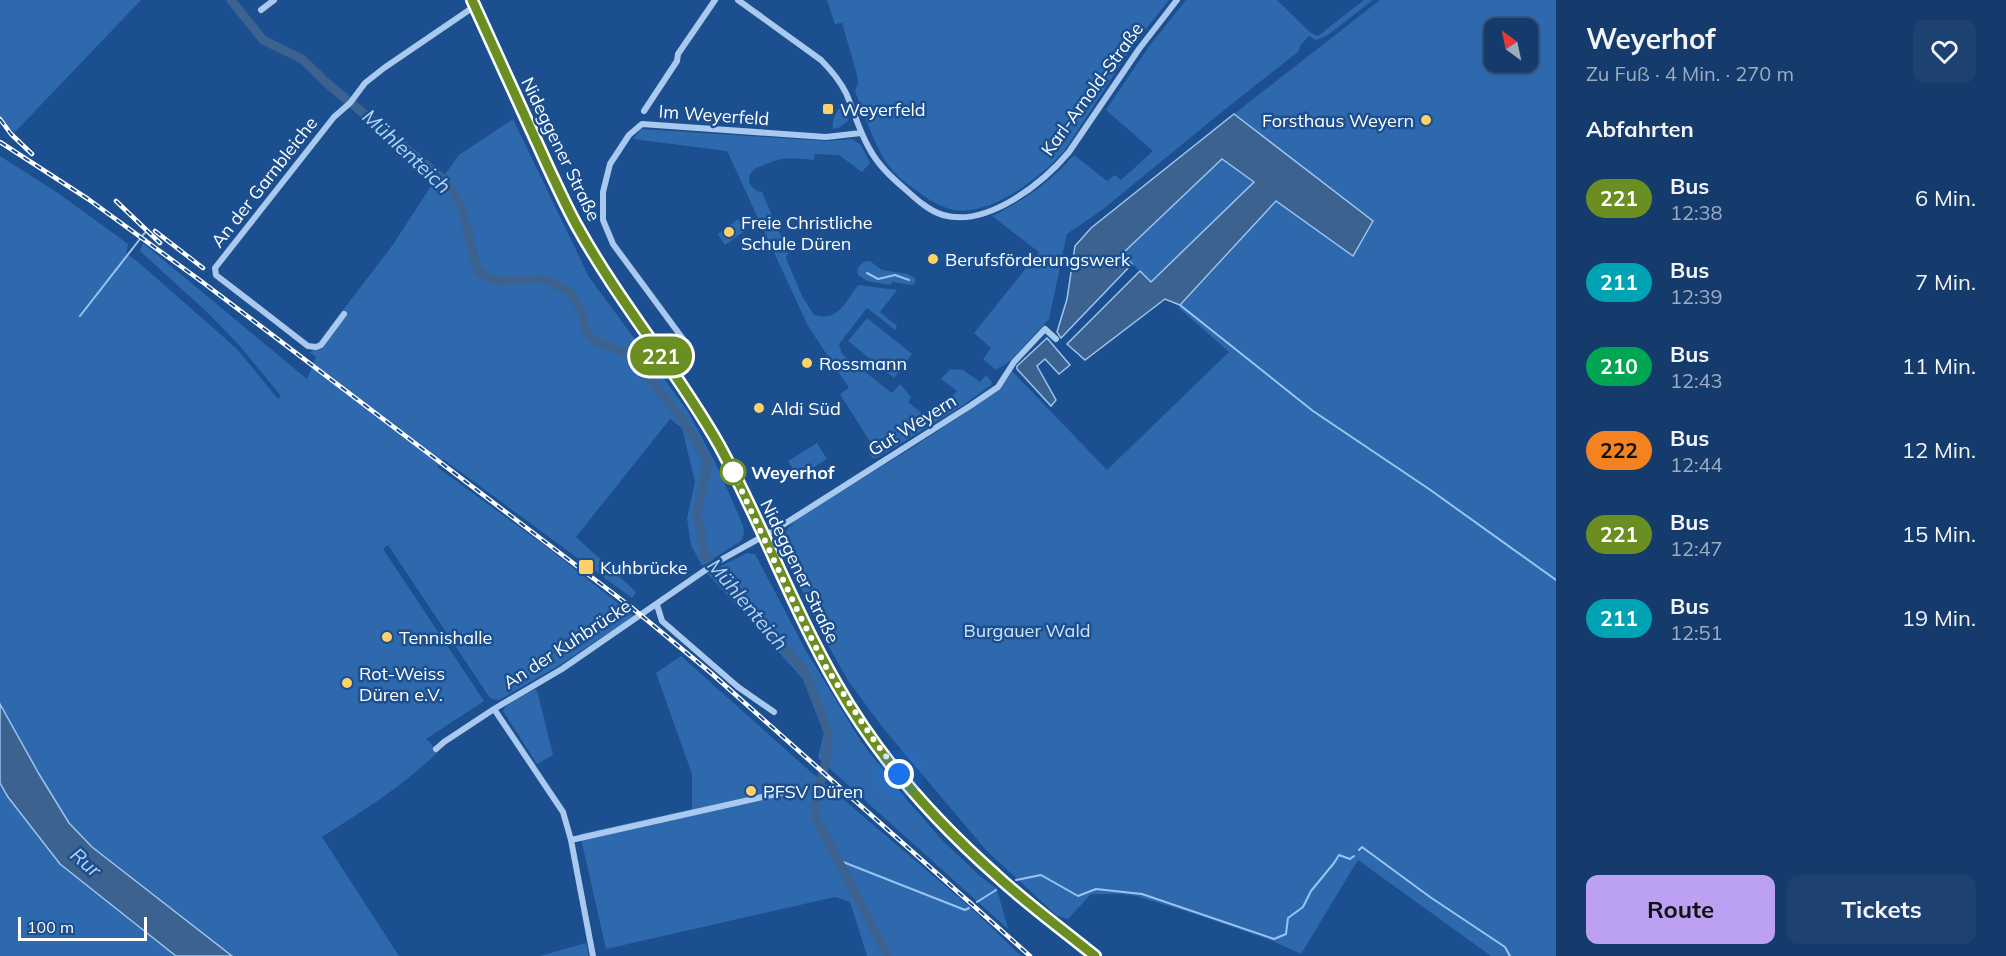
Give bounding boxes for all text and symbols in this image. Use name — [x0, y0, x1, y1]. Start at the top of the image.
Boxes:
street label: Karl-Arnold-Straße — [1036, 18, 1148, 160]
north arrow — [1484, 18, 1538, 72]
map controls — [1484, 18, 1538, 72]
button: heart — [1913, 20, 1976, 83]
text: Weyerhof — [1586, 21, 1716, 56]
text: Zu Fuß · 4 Min. · 270 m — [1586, 61, 1794, 86]
street label: Nideggener Straße — [516, 73, 606, 225]
place label: Weyerfeld — [840, 98, 926, 121]
street label: Im Weyerfeld — [658, 100, 770, 130]
marker: Weyerfeld — [821, 102, 835, 116]
water label: Mühlenteich — [358, 104, 456, 198]
place label: Forsthaus Weyern — [1262, 109, 1414, 132]
street label: An der Garnbleiche — [206, 112, 322, 252]
marker: Forsthaus Weyern — [1419, 113, 1433, 127]
text: Abfahrten — [1586, 115, 1694, 143]
text: Bus — [1670, 172, 1709, 200]
text: 6 Min. — [1915, 184, 1976, 212]
text: 221 — [1600, 185, 1638, 211]
text: 12:38 — [1670, 200, 1723, 225]
place label: Freie Christliche Schule Düren — [741, 211, 873, 255]
marker: Freie Christliche Schule Düren — [722, 225, 736, 239]
place label: Berufsförderungswerk — [945, 248, 1131, 271]
marker: Berufsförderungswerk — [926, 252, 940, 266]
text: Bus — [1670, 256, 1709, 284]
text: 7 Min. — [1915, 268, 1976, 296]
text: 211 — [1600, 269, 1638, 295]
text: 12:39 — [1670, 284, 1723, 309]
line badge: 221 — [626, 336, 696, 376]
text: Bus — [1670, 340, 1709, 368]
text: 221 — [642, 343, 680, 369]
place label: Rossmann — [819, 352, 907, 375]
text: 11 Min. — [1902, 352, 1976, 380]
text: 210 — [1600, 353, 1638, 379]
marker: Rossmann — [800, 356, 814, 370]
text: 12:43 — [1670, 368, 1723, 393]
street label: Gut Weyern — [864, 389, 960, 461]
place label: Aldi Süd — [771, 397, 841, 420]
marker: Aldi Süd — [752, 401, 766, 415]
text: Bus — [1670, 424, 1709, 452]
text: 12 Min. — [1902, 436, 1976, 464]
text: 222 — [1600, 437, 1638, 463]
text: 12:44 — [1670, 452, 1723, 477]
marker: Weyerhof — [720, 459, 746, 485]
place label: Weyerhof — [751, 461, 835, 484]
street label: Nideggener Straße — [755, 495, 845, 647]
text: Bus — [1670, 508, 1709, 536]
text: 15 Min. — [1902, 520, 1976, 548]
text: 221 — [1600, 521, 1638, 547]
text: 12:47 — [1670, 536, 1723, 561]
water label: Mühlenteich — [702, 553, 794, 655]
place label: Kuhbrücke — [600, 556, 688, 579]
marker: Kuhbrücke — [577, 558, 595, 576]
text: Bus — [1670, 592, 1709, 620]
street label: An der Kuhbrücke — [499, 594, 635, 694]
text: 19 Min. — [1902, 604, 1976, 632]
text: 211 — [1600, 605, 1638, 631]
park label: Burgauer Wald — [964, 619, 1090, 642]
text: 12:51 — [1670, 620, 1723, 645]
place label: Tennishalle — [399, 626, 492, 649]
marker: Tennishalle — [380, 630, 394, 644]
place label: Rot-Weiss Düren e.V. — [359, 662, 445, 706]
marker: Rot-Weiss Düren e.V. — [340, 676, 354, 690]
your location — [884, 759, 914, 789]
place label: PFSV Düren — [763, 780, 863, 803]
marker: PFSV Düren — [744, 784, 758, 798]
water label: Rur — [65, 842, 107, 883]
button: Route — [1586, 875, 1775, 944]
button: Tickets — [1787, 875, 1976, 944]
scale bar — [18, 914, 147, 942]
text: 100 m — [27, 917, 74, 937]

